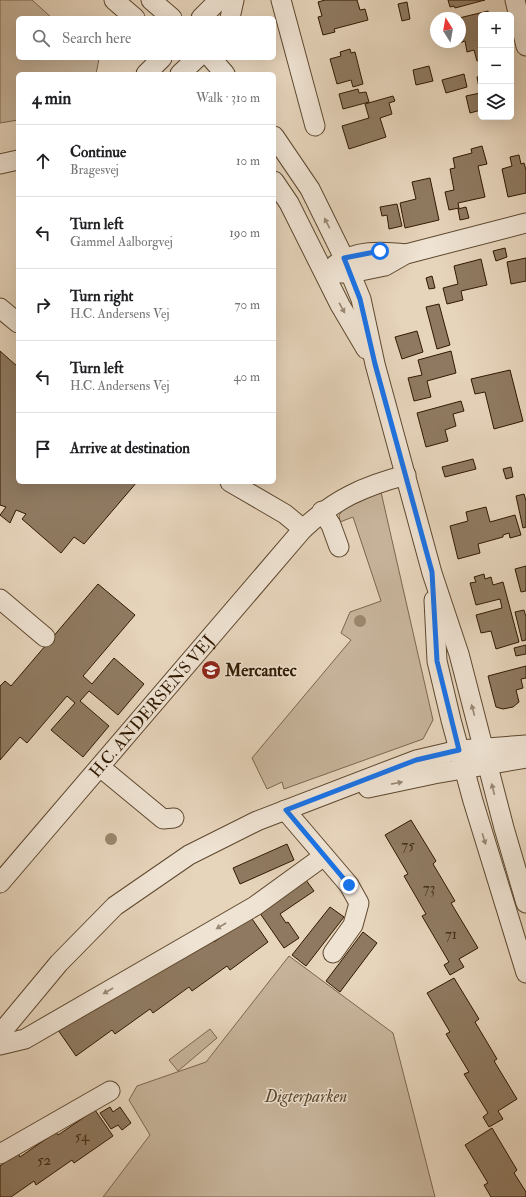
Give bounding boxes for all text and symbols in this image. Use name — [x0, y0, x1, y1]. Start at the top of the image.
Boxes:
north arrow — [430, 12, 466, 48]
map controls — [478, 12, 514, 120]
button: + — [478, 12, 514, 48]
search box — [16, 16, 276, 60]
icon: search — [30, 27, 52, 49]
text: Search here — [62, 29, 131, 48]
button: − — [478, 48, 514, 84]
button: layers — [478, 84, 514, 120]
text: 4 min — [32, 88, 71, 109]
text: Walk · 310 m — [196, 90, 260, 106]
text: Continue — [70, 143, 126, 162]
icon: ahead — [32, 150, 54, 172]
text: 10 m — [236, 153, 260, 169]
text: Bragesvej — [70, 162, 119, 178]
text: Turn left — [70, 215, 124, 234]
one-way arrow — [324, 217, 330, 229]
icon: left — [32, 222, 54, 244]
text: 190 m — [229, 225, 260, 241]
text: Gammel Aalborgvej — [70, 234, 173, 250]
route start — [371, 242, 389, 260]
text: Turn right — [70, 287, 133, 306]
icon: right — [32, 294, 54, 316]
text: 70 m — [235, 297, 260, 313]
one-way arrow — [339, 302, 346, 314]
text: H.C. Andersens Vej — [70, 306, 169, 322]
text: Turn left — [70, 359, 124, 378]
icon: left — [32, 366, 54, 388]
text: 40 m — [234, 369, 260, 385]
text: H.C. Andersens Vej — [70, 378, 169, 394]
icon: arrive — [32, 438, 54, 460]
text: Arrive at destination — [70, 439, 190, 458]
street label: H.C. ANDERSENS VEJ — [85, 630, 219, 782]
school or university icon: Mercantec — [200, 659, 222, 681]
place label: Mercantec — [224, 660, 297, 681]
one-way arrow — [470, 704, 476, 716]
one-way arrow — [391, 779, 403, 785]
one-way arrow — [490, 782, 496, 795]
one-way arrow — [481, 833, 487, 845]
house number: 75 — [401, 836, 415, 855]
route end — [340, 876, 358, 894]
house number: 73 — [423, 879, 435, 898]
one-way arrow — [215, 922, 227, 929]
house number: 71 — [445, 925, 457, 944]
one-way arrow — [102, 987, 114, 994]
park label: Digterparken — [264, 1086, 347, 1107]
house number: 54 — [75, 1127, 90, 1146]
house number: 52 — [37, 1151, 51, 1170]

